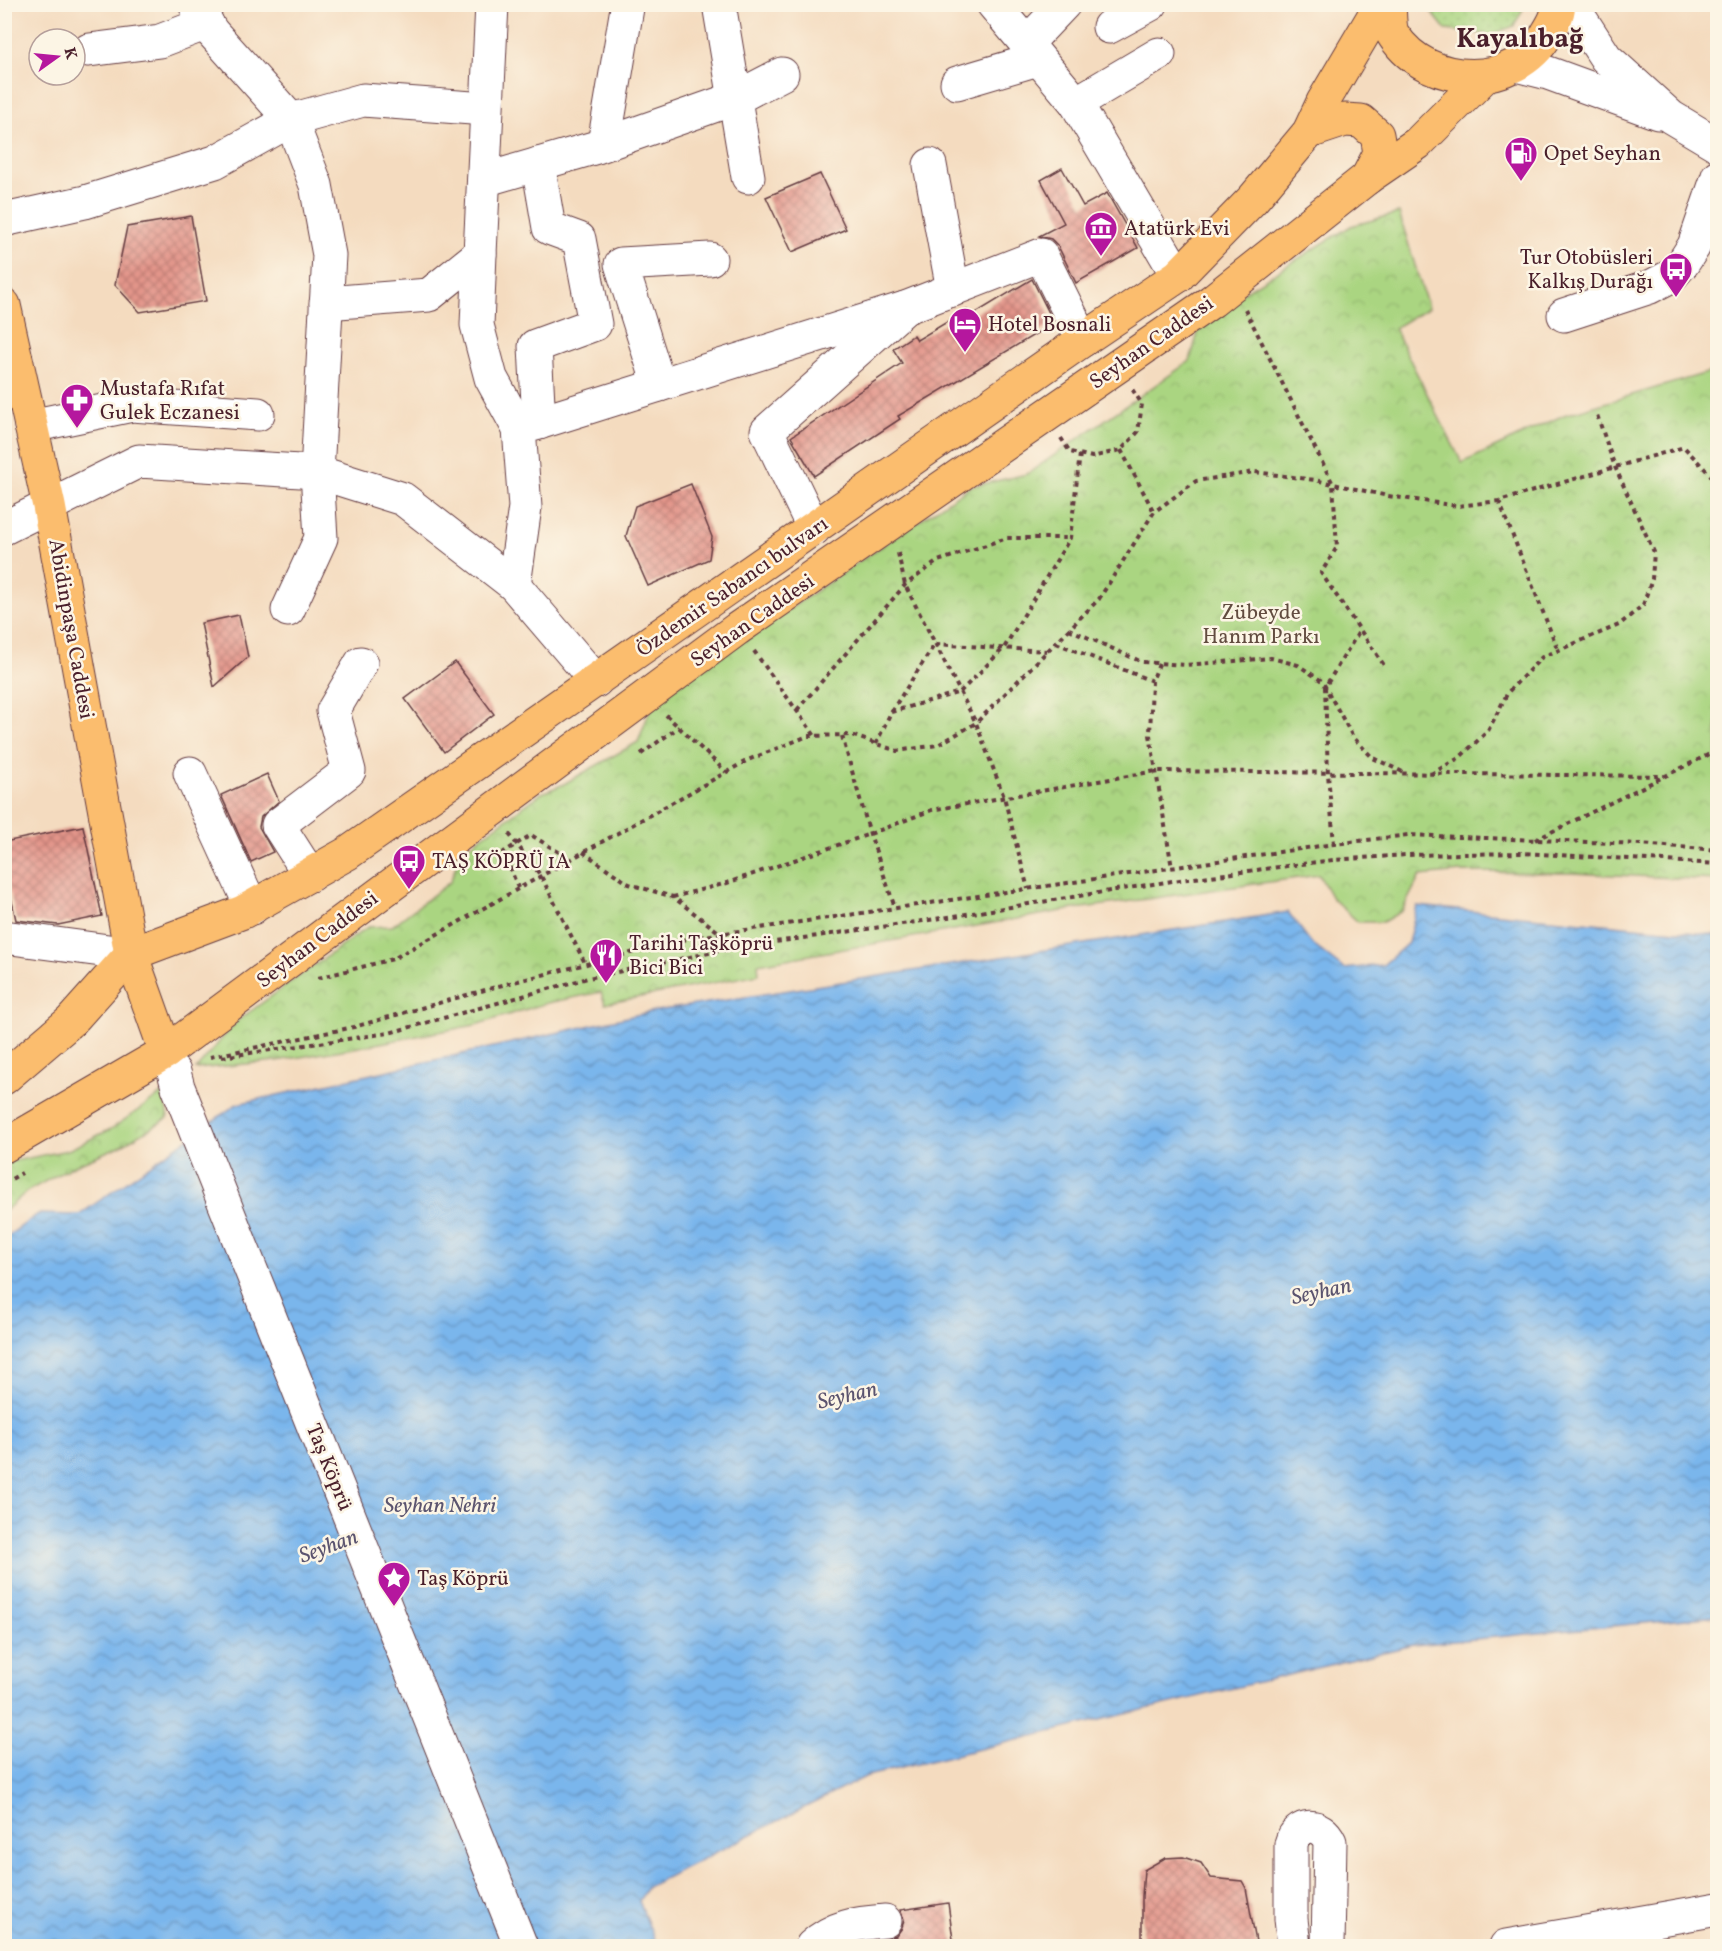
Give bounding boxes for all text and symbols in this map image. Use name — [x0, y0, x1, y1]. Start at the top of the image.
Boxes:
district label: Kayalıbağ — [1456, 21, 1584, 59]
north arrow — [27, 27, 87, 87]
text: K — [57, 45, 82, 62]
fuel station icon: Opet Seyhan — [1503, 135, 1539, 182]
place label: Opet Seyhan — [1544, 140, 1661, 169]
museum icon: Atatürk Evi — [1083, 210, 1119, 257]
place label: Atatürk Evi — [1124, 215, 1230, 244]
place label: Tur Otobüsleri Kalkış Durağı — [1520, 244, 1653, 297]
bus stop icon: Tur Otobüsleri Kalkış Durağı — [1658, 251, 1694, 298]
street label: Seyhan Caddesi — [1084, 290, 1220, 397]
hotel icon: Hotel Bosnali — [947, 306, 983, 353]
place label: Hotel Bosnali — [988, 311, 1111, 340]
place label: Mustafa Rıfat Gulek Eczanesi — [100, 375, 240, 428]
pharmacy icon: Mustafa Rıfat Gulek Eczanesi — [59, 382, 95, 429]
street label: Özdemir Sabancı bulvarı — [631, 510, 835, 665]
street label: Abidinpaşa Caddesi — [40, 537, 101, 722]
street label: Seyhan Caddesi — [685, 568, 821, 675]
park label: Zübeyde Hanım Parkı — [1202, 599, 1320, 652]
bus stop icon: TAŞ KÖPRÜ 1A — [391, 843, 427, 890]
place label: TAŞ KÖPRÜ 1A — [432, 848, 570, 877]
street label: Seyhan Caddesi — [251, 885, 385, 996]
place label: Tarihi Taşköprü Bici Bici — [629, 930, 773, 983]
restaurant icon: Tarihi Taşköprü Bici Bici — [588, 937, 624, 984]
water label: Seyhan — [1289, 1271, 1355, 1314]
water label: Seyhan — [814, 1374, 881, 1418]
street label: Taș Köprü — [298, 1420, 359, 1516]
water label: Seyhan Nehri — [384, 1491, 496, 1522]
water label: Seyhan — [295, 1522, 363, 1572]
place icon: Taş Köprü — [376, 1560, 412, 1607]
place label: Taş Köprü — [417, 1565, 509, 1594]

